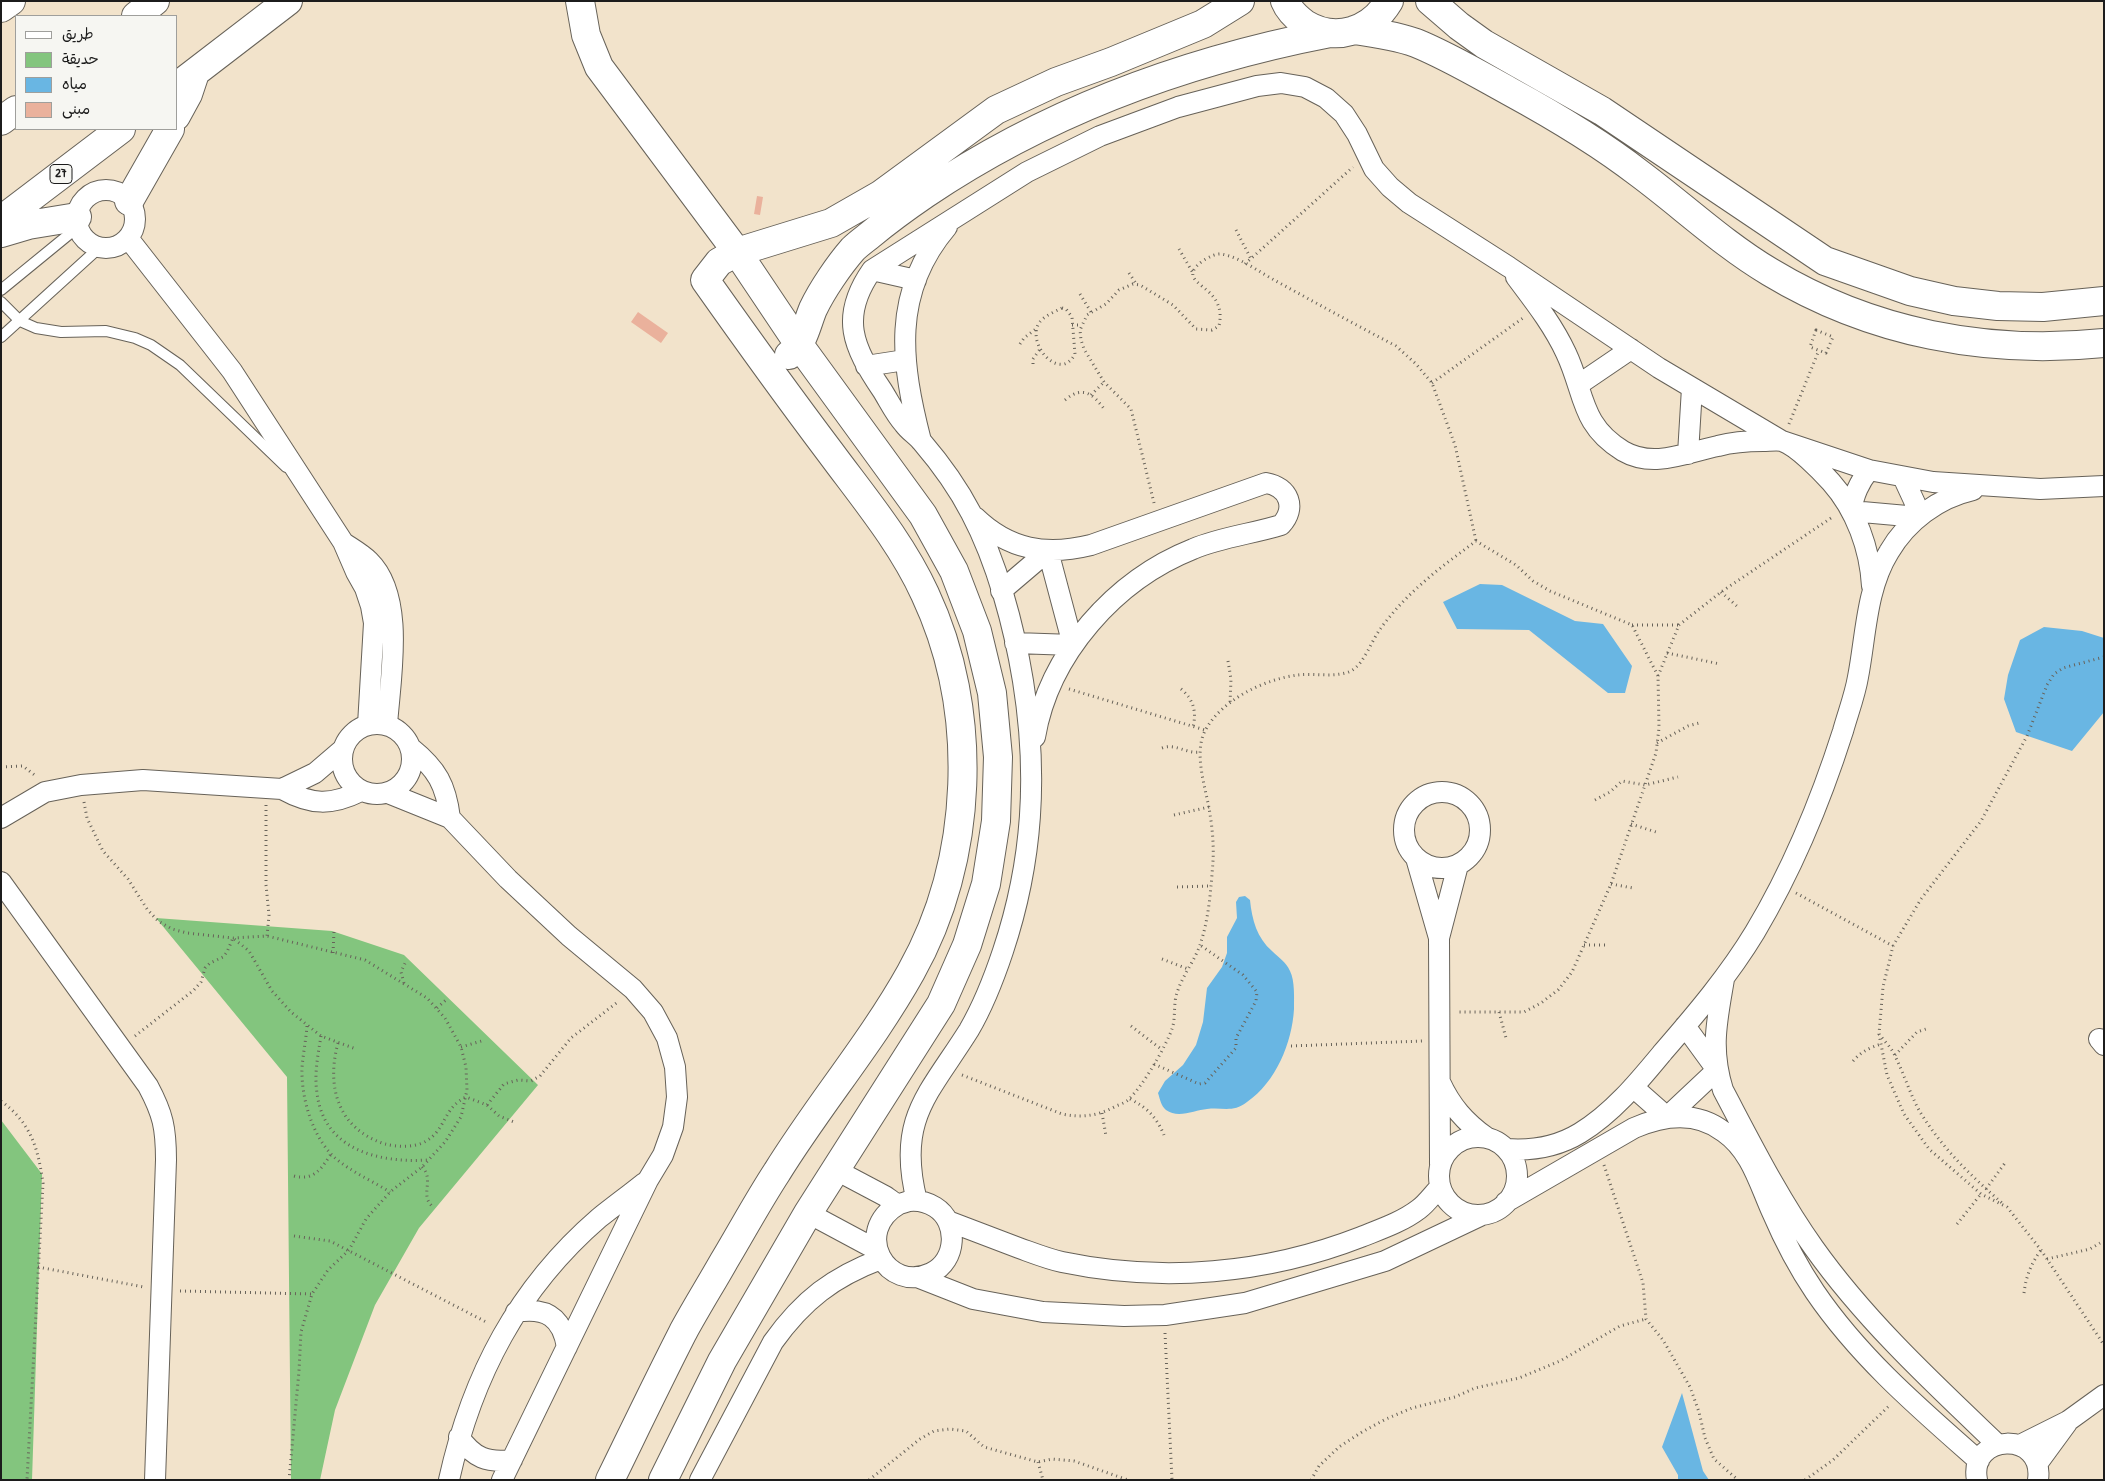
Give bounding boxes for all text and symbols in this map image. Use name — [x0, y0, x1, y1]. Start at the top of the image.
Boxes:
legend — [15, 15, 178, 130]
text: طريق — [62, 23, 94, 44]
text: حديقة — [62, 48, 99, 69]
text: مياه — [62, 73, 87, 94]
text: مبنى — [62, 98, 90, 119]
road number: 27 — [50, 164, 72, 183]

